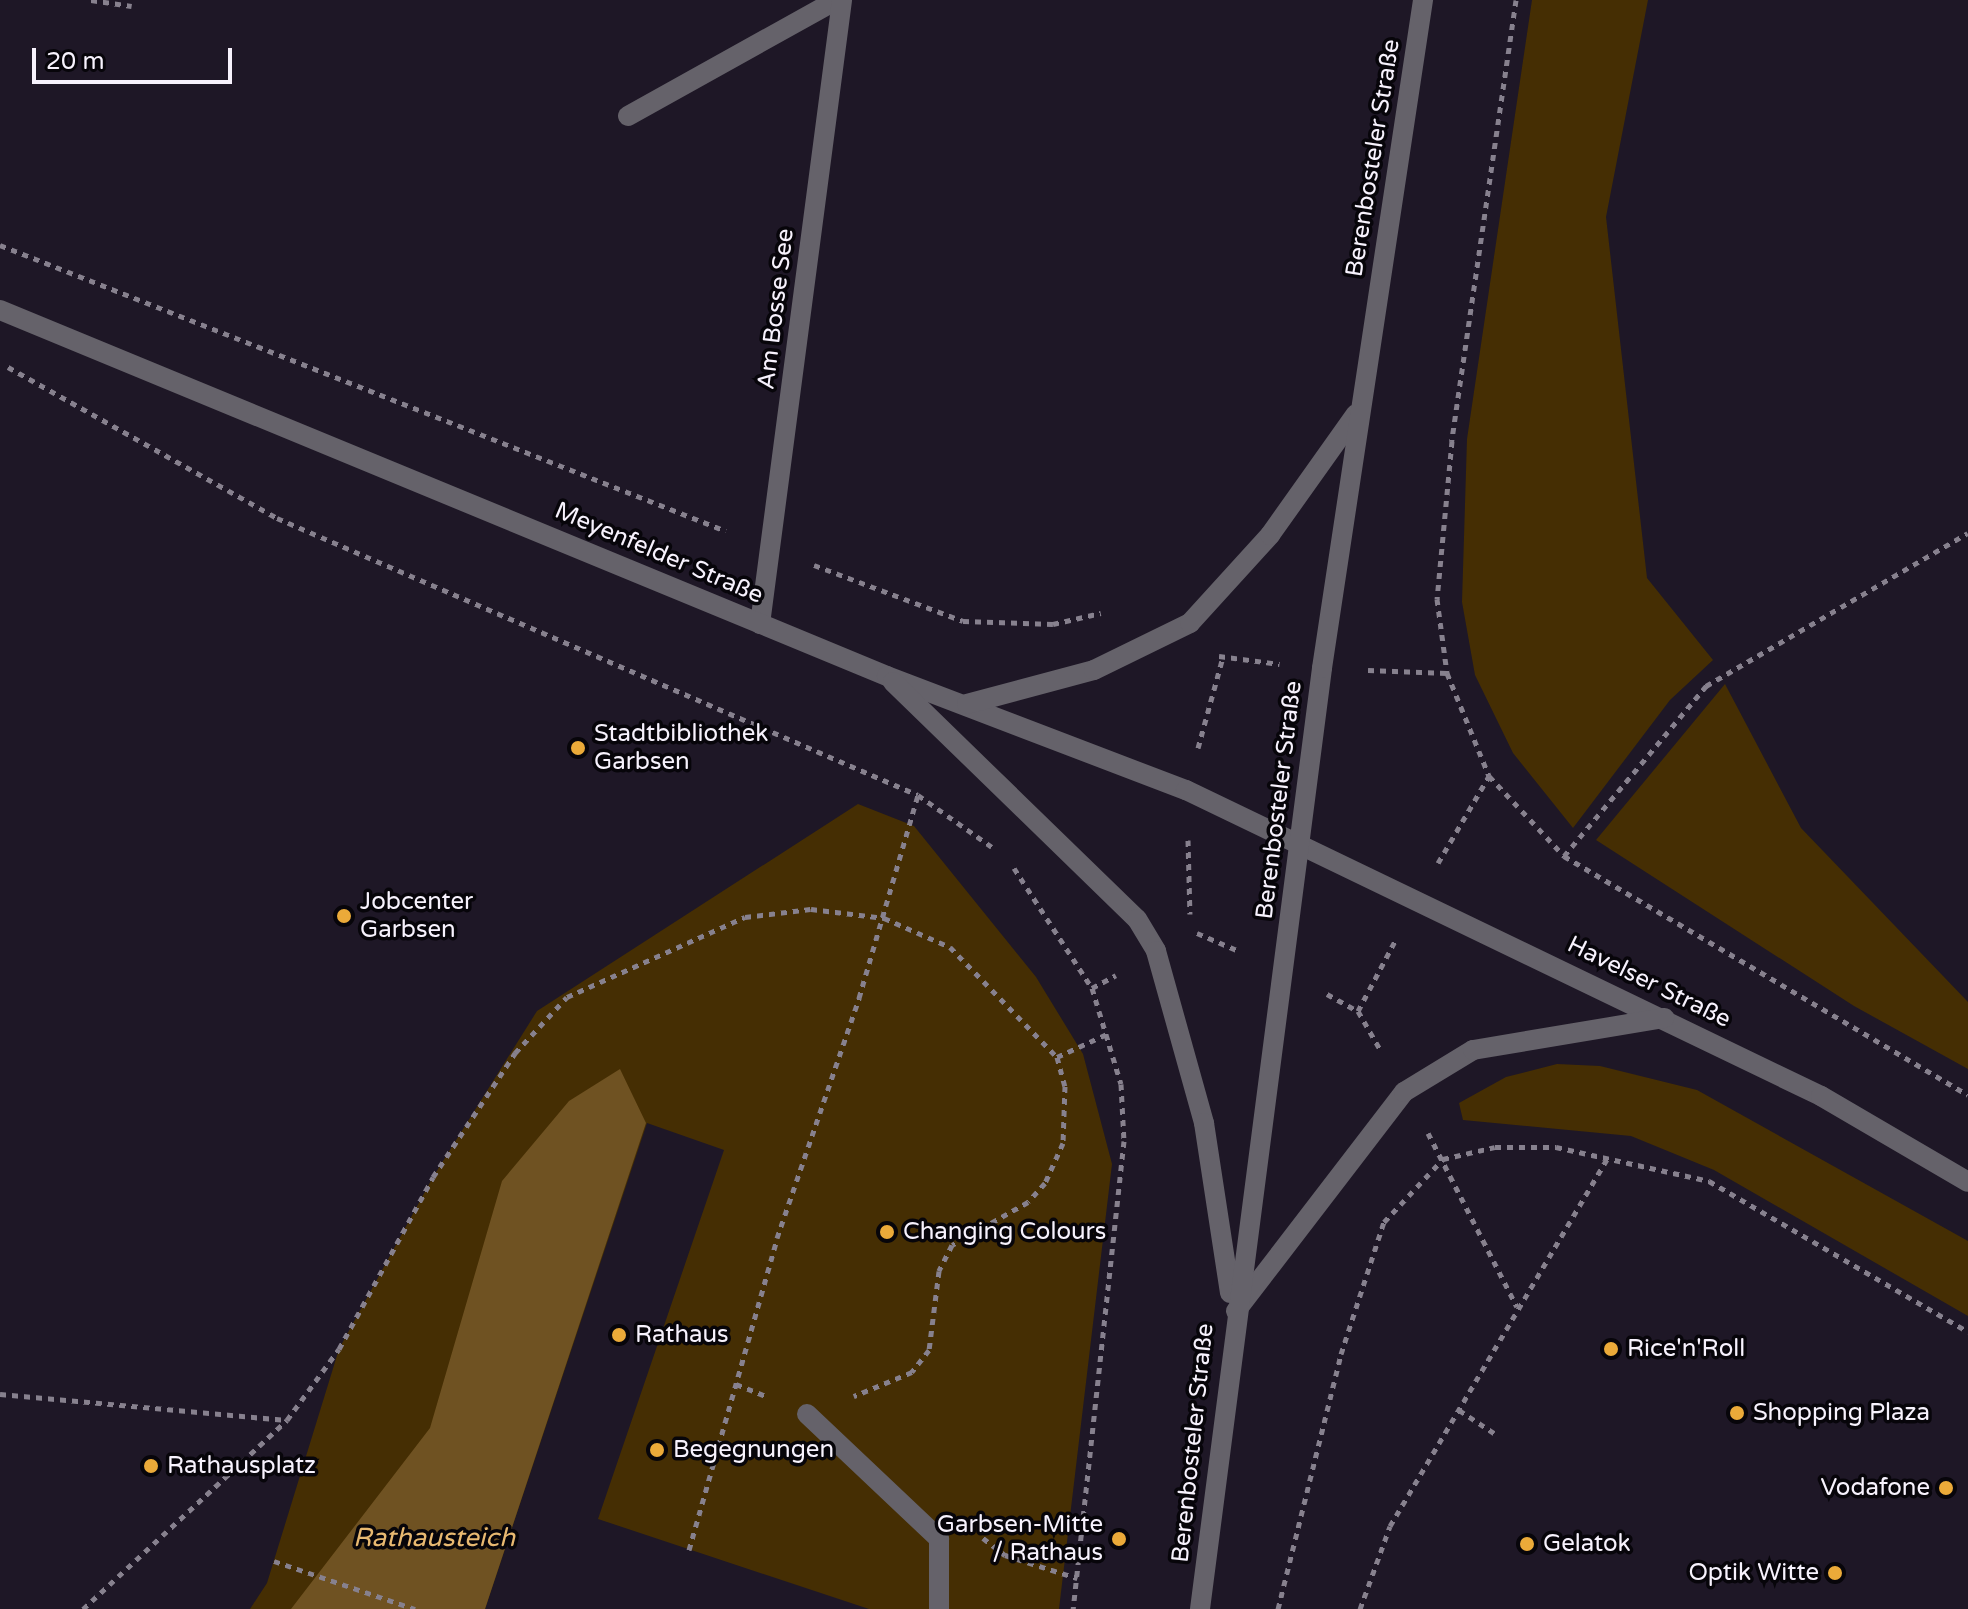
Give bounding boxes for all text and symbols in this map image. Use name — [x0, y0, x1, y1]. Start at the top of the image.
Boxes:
scale bar — [36, 32, 236, 82]
street label: Berenbosteler Straße — [1340, 37, 1406, 279]
text: 20 m — [46, 47, 104, 76]
street label: Am Bosse See — [752, 227, 800, 391]
street label: Meyenfelder Straße — [551, 496, 767, 610]
street label: Berenbosteler Straße — [1250, 679, 1308, 921]
place label: Stadtbibliothek Garbsen — [594, 720, 768, 776]
marker: Stadtbibliothek Garbsen — [569, 739, 587, 757]
place label: Jobcenter Garbsen — [360, 888, 473, 944]
marker: Jobcenter Garbsen — [335, 907, 353, 925]
street label: Havelser Straße — [1563, 930, 1735, 1034]
place label: Changing Colours — [903, 1218, 1106, 1246]
marker: Changing Colours — [878, 1223, 896, 1241]
place label: Rathaus — [635, 1321, 729, 1349]
street label: Berenbosteler Straße — [1166, 1322, 1220, 1564]
marker: Rathaus — [610, 1326, 628, 1344]
place label: Rice'n'Roll — [1627, 1335, 1745, 1363]
marker: Rice'n'Roll — [1602, 1340, 1620, 1358]
place label: Shopping Plaza — [1753, 1399, 1930, 1427]
marker: Shopping Plaza — [1728, 1404, 1746, 1422]
place label: Begegnungen — [673, 1436, 834, 1464]
marker: Begegnungen — [648, 1441, 666, 1459]
place label: Rathausplatz — [167, 1452, 316, 1480]
marker: Rathausplatz — [142, 1457, 160, 1475]
place label: Vodafone — [1820, 1474, 1930, 1502]
marker: Vodafone — [1937, 1479, 1955, 1497]
place label: Garbsen-Mitte / Rathaus — [937, 1511, 1103, 1567]
water label: Rathausteich — [353, 1522, 515, 1554]
marker: Garbsen-Mitte / Rathaus — [1110, 1530, 1128, 1548]
place label: Gelatok — [1543, 1530, 1631, 1558]
marker: Gelatok — [1518, 1535, 1536, 1553]
place label: Optik Witte — [1688, 1559, 1819, 1587]
marker: Optik Witte — [1826, 1564, 1844, 1582]

